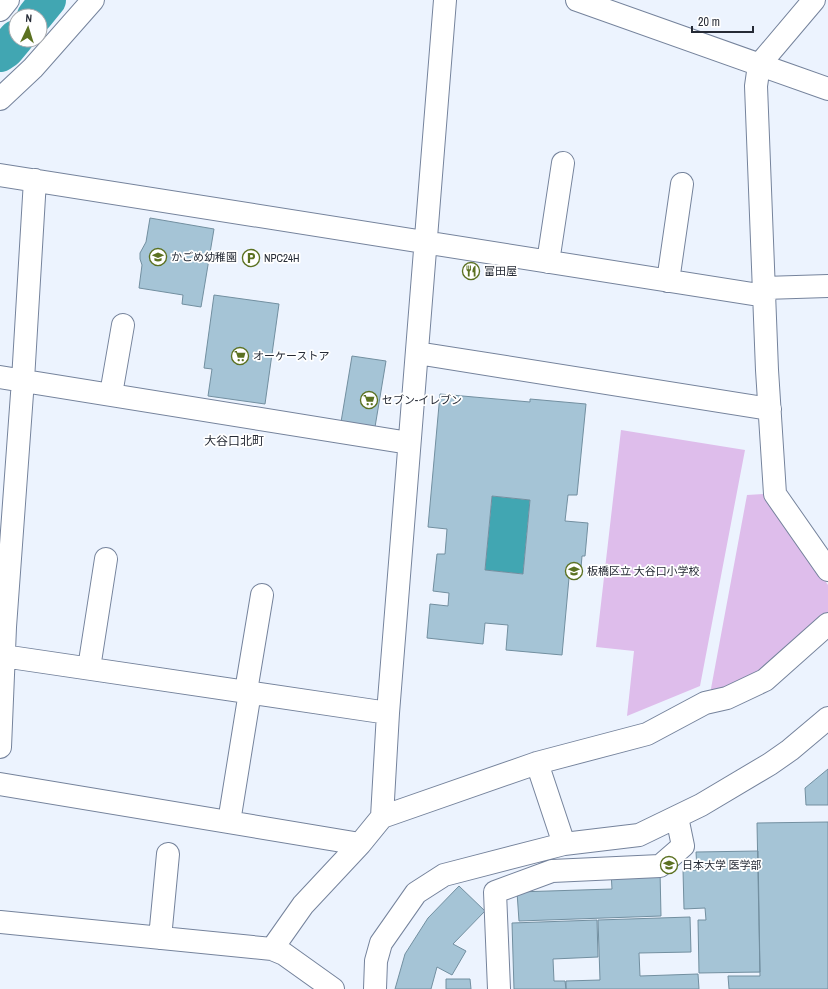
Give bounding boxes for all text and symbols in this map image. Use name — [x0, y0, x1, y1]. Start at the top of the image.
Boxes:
north arrow — [8, 8, 48, 48]
scale bar — [692, 8, 753, 34]
text: N — [25, 11, 32, 25]
text: 20 m — [698, 14, 720, 30]
school or university icon: かごめ幼稚園 — [148, 247, 168, 267]
parking icon: NPC24H — [241, 248, 261, 268]
place label: かごめ幼稚園 — [171, 250, 237, 264]
place label: NPC24H — [264, 251, 300, 265]
restaurant icon: 富田屋 — [461, 261, 481, 281]
place label: 富田屋 — [484, 264, 517, 278]
supermarket icon: オーケーストア — [230, 346, 250, 366]
place label: オーケーストア — [253, 349, 329, 363]
supermarket icon: セブン-イレブン — [359, 390, 379, 410]
place label: セブン-イレブン — [382, 393, 462, 407]
district label: 大谷口北町 — [204, 433, 264, 449]
school or university icon: 板橋区立 大谷口小学校 — [564, 561, 584, 581]
place label: 板橋区立 大谷口小学校 — [587, 564, 700, 578]
school or university icon: 日本大学 医学部 — [659, 855, 679, 875]
place label: 日本大学 医学部 — [682, 858, 762, 872]

